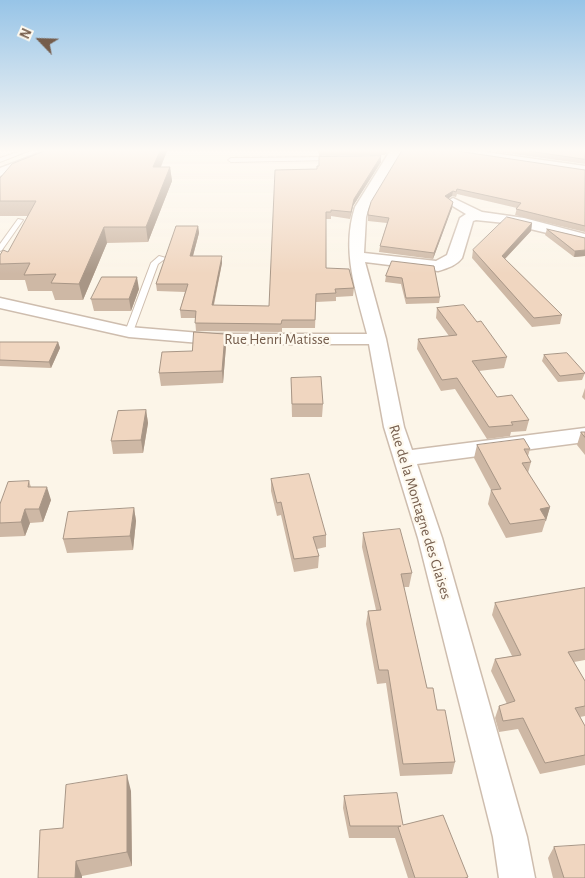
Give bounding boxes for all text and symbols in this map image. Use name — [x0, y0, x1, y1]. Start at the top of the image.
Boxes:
north arrow — [15, 15, 65, 65]
text: N — [18, 27, 35, 41]
street label: Rue Henri Matisse — [224, 330, 330, 348]
street label: Rue de la Montagne des Glaises — [385, 422, 455, 602]

